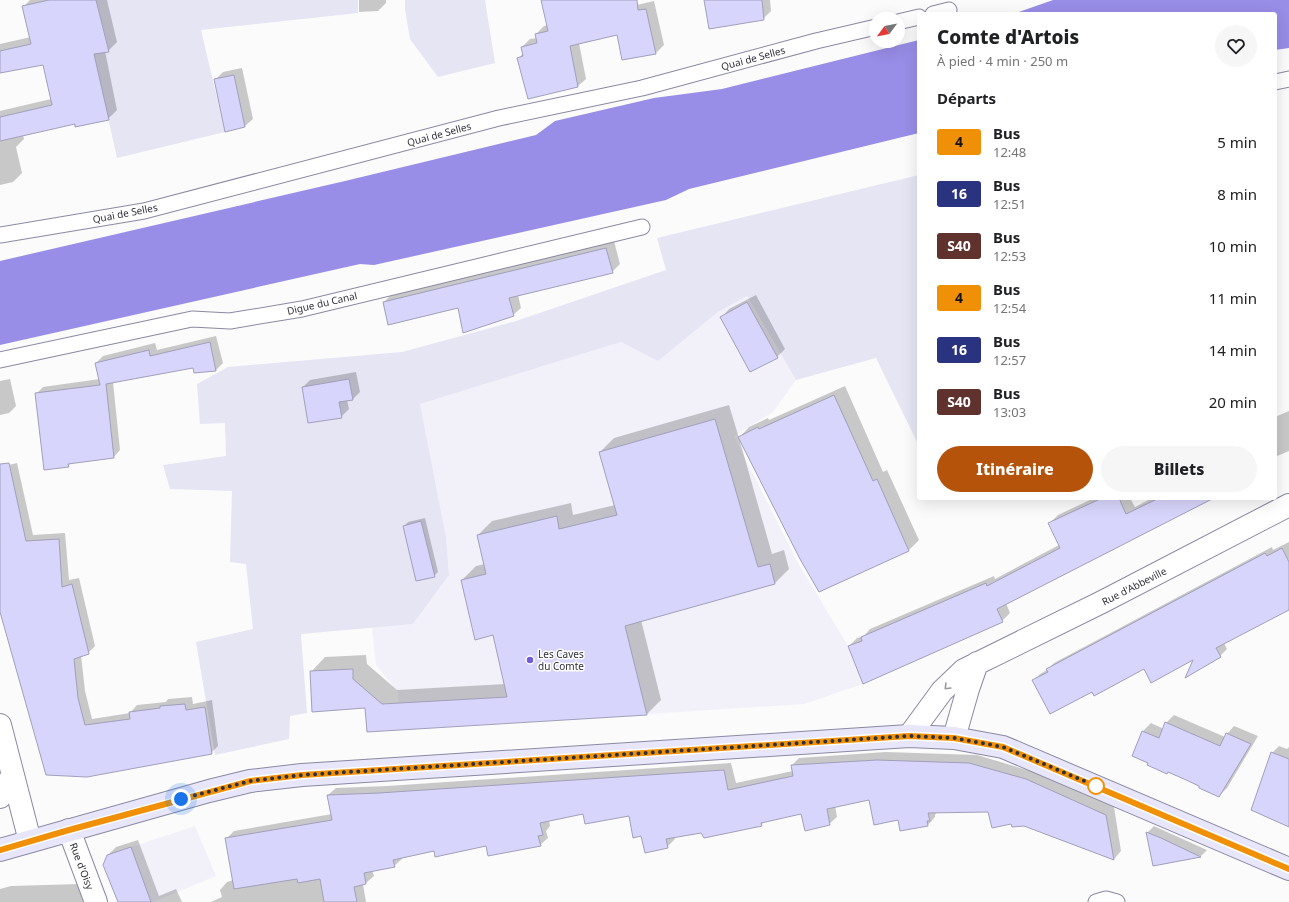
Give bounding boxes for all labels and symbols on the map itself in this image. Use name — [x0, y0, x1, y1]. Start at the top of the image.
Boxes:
north arrow — [869, 12, 905, 48]
street label: Quai de Selles — [719, 43, 787, 73]
street label: Quai de Selles — [405, 119, 473, 149]
street label: Quai de Selles — [91, 200, 159, 226]
street label: Digue du Canal — [286, 288, 358, 318]
street label: Rue d'Abbeville — [1099, 564, 1169, 608]
place label: Les Caves du Comte — [538, 647, 584, 673]
marker: Les Caves du Comte — [525, 655, 535, 665]
one-way arrow — [944, 682, 952, 690]
unlabelled marker — [1087, 777, 1105, 795]
your location — [171, 789, 191, 809]
street label: Rue d'Oisy — [67, 840, 98, 892]

